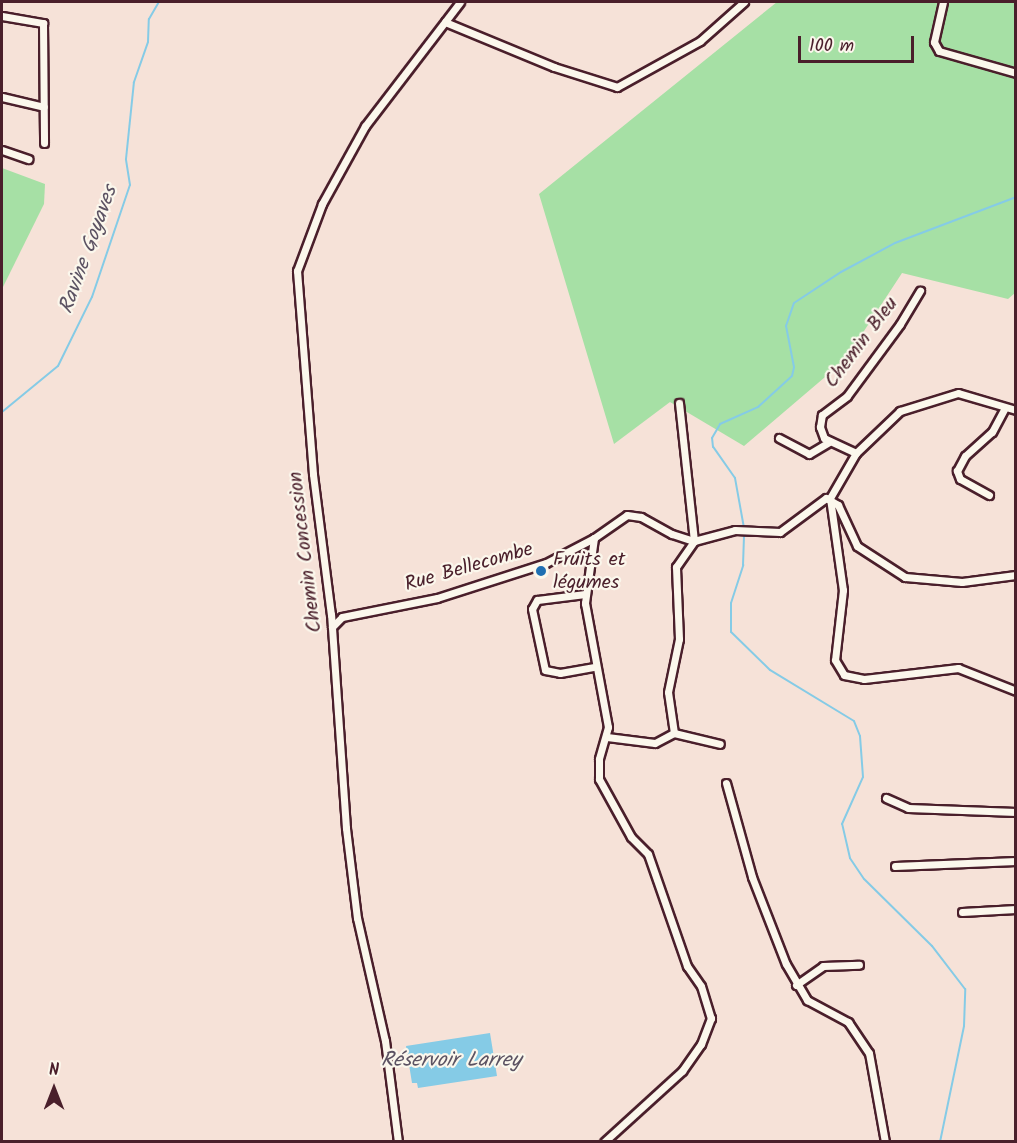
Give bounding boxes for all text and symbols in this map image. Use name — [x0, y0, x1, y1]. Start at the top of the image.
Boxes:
scale bar — [801, 24, 916, 62]
text: 100 m — [809, 32, 854, 61]
water label: Ravine Goyaves — [54, 183, 124, 317]
street label: Chemin Bleu — [820, 293, 904, 393]
street label: Chemin Concession — [284, 470, 328, 634]
street label: Rue Bellecombe — [402, 538, 536, 598]
place label: Fruits et légumes — [553, 548, 625, 595]
marker: Fruits et légumes — [534, 564, 548, 578]
water label: Réservoir Larrey — [381, 1048, 521, 1074]
text: N — [49, 1058, 59, 1083]
north arrow — [24, 1059, 84, 1119]

